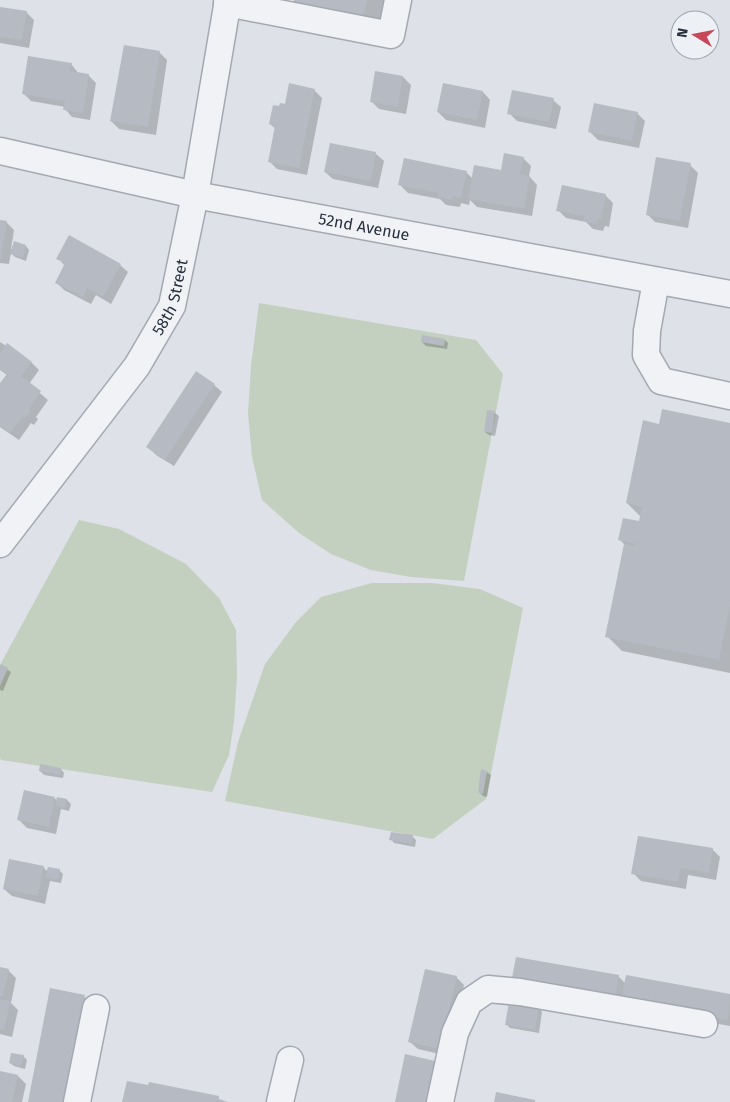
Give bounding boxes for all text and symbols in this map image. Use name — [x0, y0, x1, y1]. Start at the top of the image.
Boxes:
north arrow — [670, 10, 720, 60]
text: N — [674, 27, 692, 39]
street label: 52nd Avenue — [317, 209, 411, 244]
street label: 58th Street — [148, 257, 191, 338]

